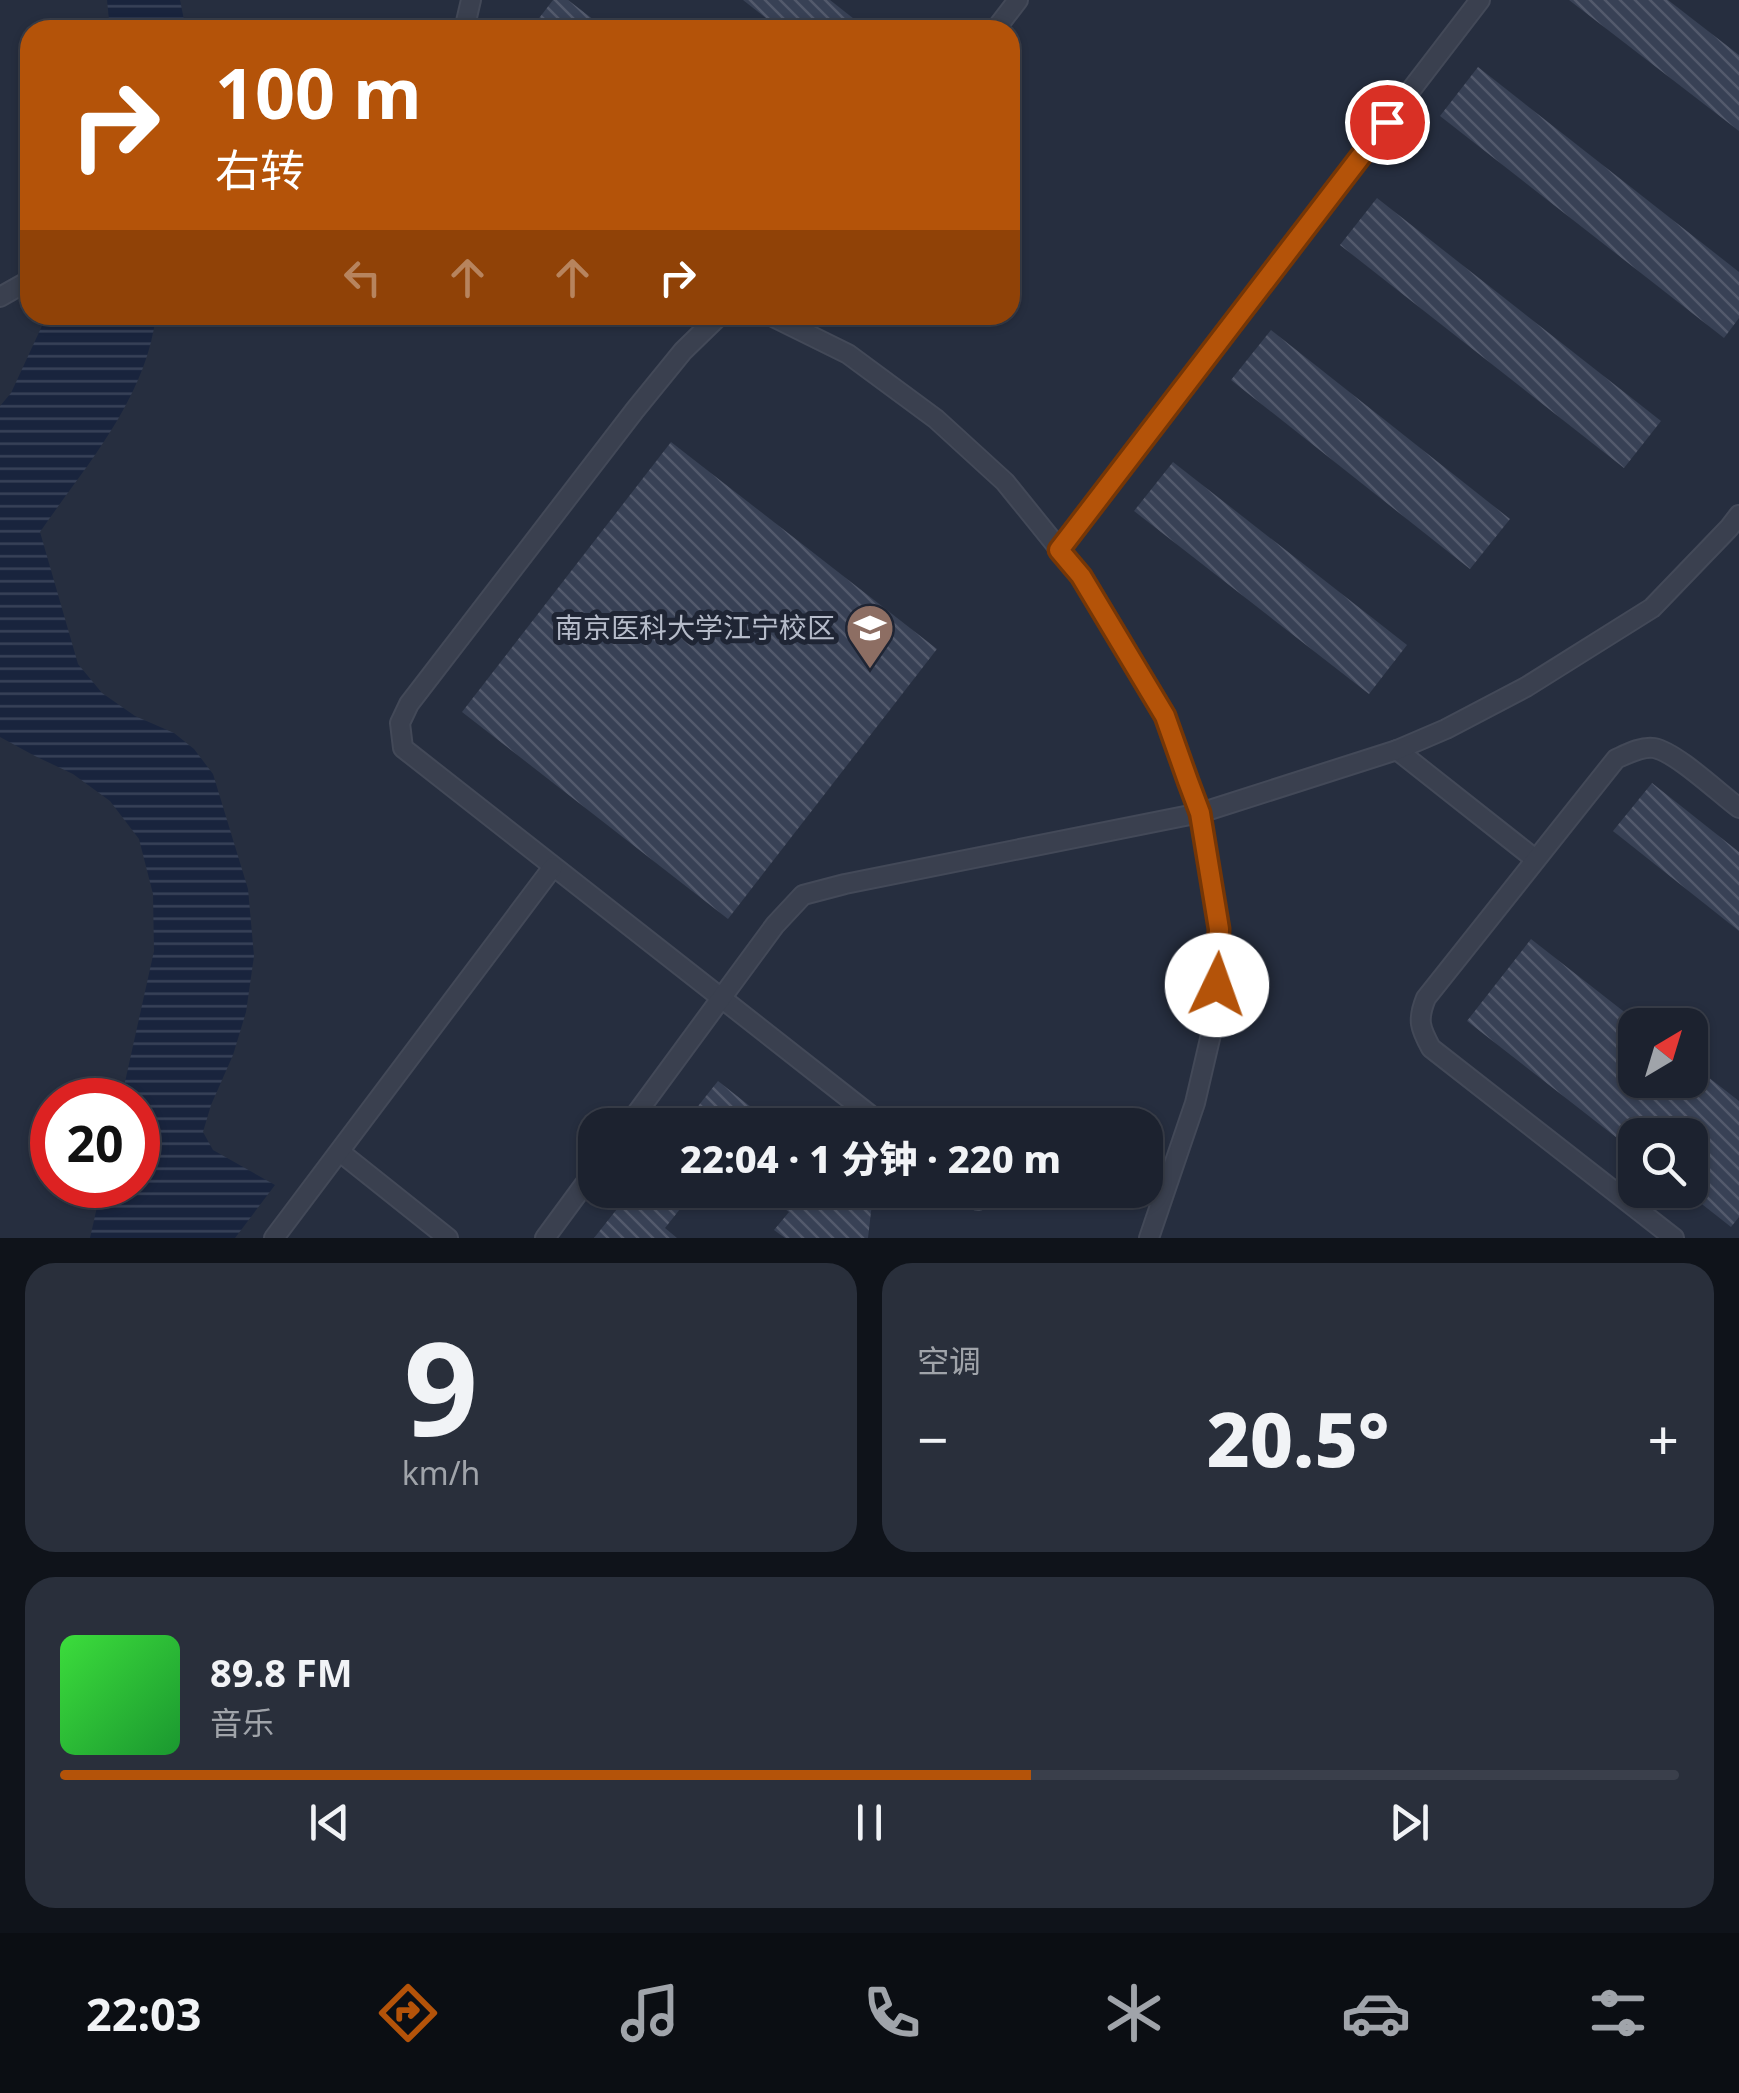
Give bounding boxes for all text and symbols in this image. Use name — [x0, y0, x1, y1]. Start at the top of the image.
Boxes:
text: 100 m — [215, 44, 422, 140]
icon: right — [50, 60, 180, 190]
pin — [1345, 80, 1430, 165]
icon: arrive — [1360, 95, 1415, 150]
text: 右转 — [215, 139, 305, 200]
icon: left — [335, 250, 390, 305]
icon: ahead — [440, 250, 495, 305]
icon: ahead — [545, 250, 600, 305]
icon: right — [650, 250, 705, 305]
school or university icon: 南京医科大学江宁校区 — [844, 602, 896, 670]
place label: 南京医科大学江宁校区 — [555, 608, 835, 646]
position arrow — [1165, 933, 1269, 1037]
north arrow — [1618, 1008, 1708, 1098]
map controls — [1618, 1008, 1708, 1208]
speed limit sign: 20 — [30, 1078, 160, 1208]
button: search — [1618, 1118, 1708, 1208]
text: 22:04 · 1 分钟 · 220 m — [680, 1132, 1061, 1184]
text: 9 — [404, 1297, 478, 1474]
text: 空调 — [917, 1339, 981, 1382]
text: 20.5° — [1206, 1387, 1390, 1489]
text: − — [917, 1401, 948, 1476]
text: + — [1648, 1401, 1679, 1476]
text: km/h — [402, 1451, 480, 1494]
text: 89.8 FM — [210, 1646, 352, 1698]
text: 音乐 — [210, 1701, 274, 1744]
icon: previous — [302, 1795, 357, 1850]
icon: pause — [842, 1795, 897, 1850]
icon: next — [1382, 1795, 1437, 1850]
icon: directions — [373, 1978, 443, 2048]
icon: music — [615, 1978, 685, 2048]
icon: phone — [857, 1978, 927, 2048]
icon: climate — [1099, 1978, 1169, 2048]
icon: car — [1341, 1978, 1411, 2048]
icon: filters — [1583, 1978, 1653, 2048]
text: 22:03 — [86, 1983, 202, 2044]

